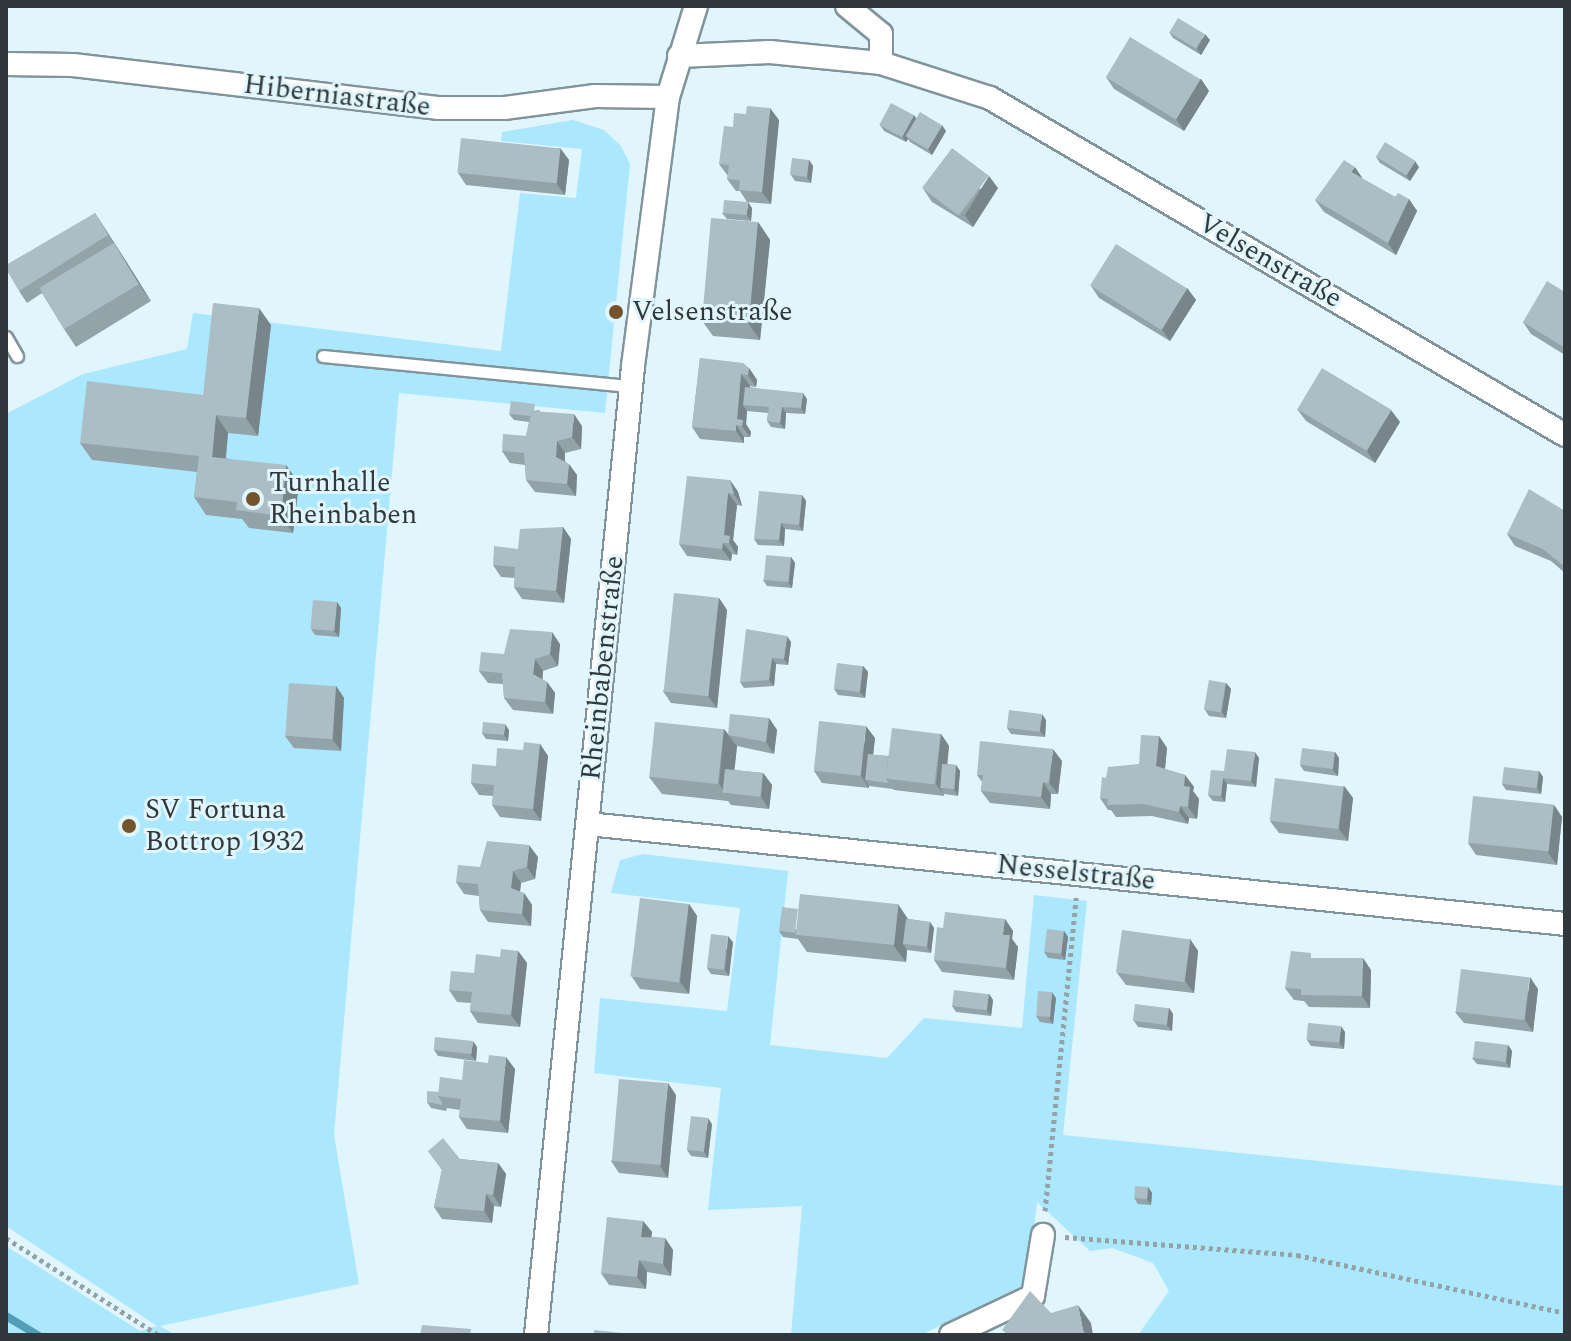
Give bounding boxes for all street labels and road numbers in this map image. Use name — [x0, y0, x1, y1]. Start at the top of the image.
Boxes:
street label: Hiberniastraße — [242, 68, 432, 124]
street label: Velsenstraße — [1192, 206, 1348, 316]
street label: Rheinbabenstraße — [574, 554, 632, 782]
street label: Nesselstraße — [995, 848, 1157, 898]

